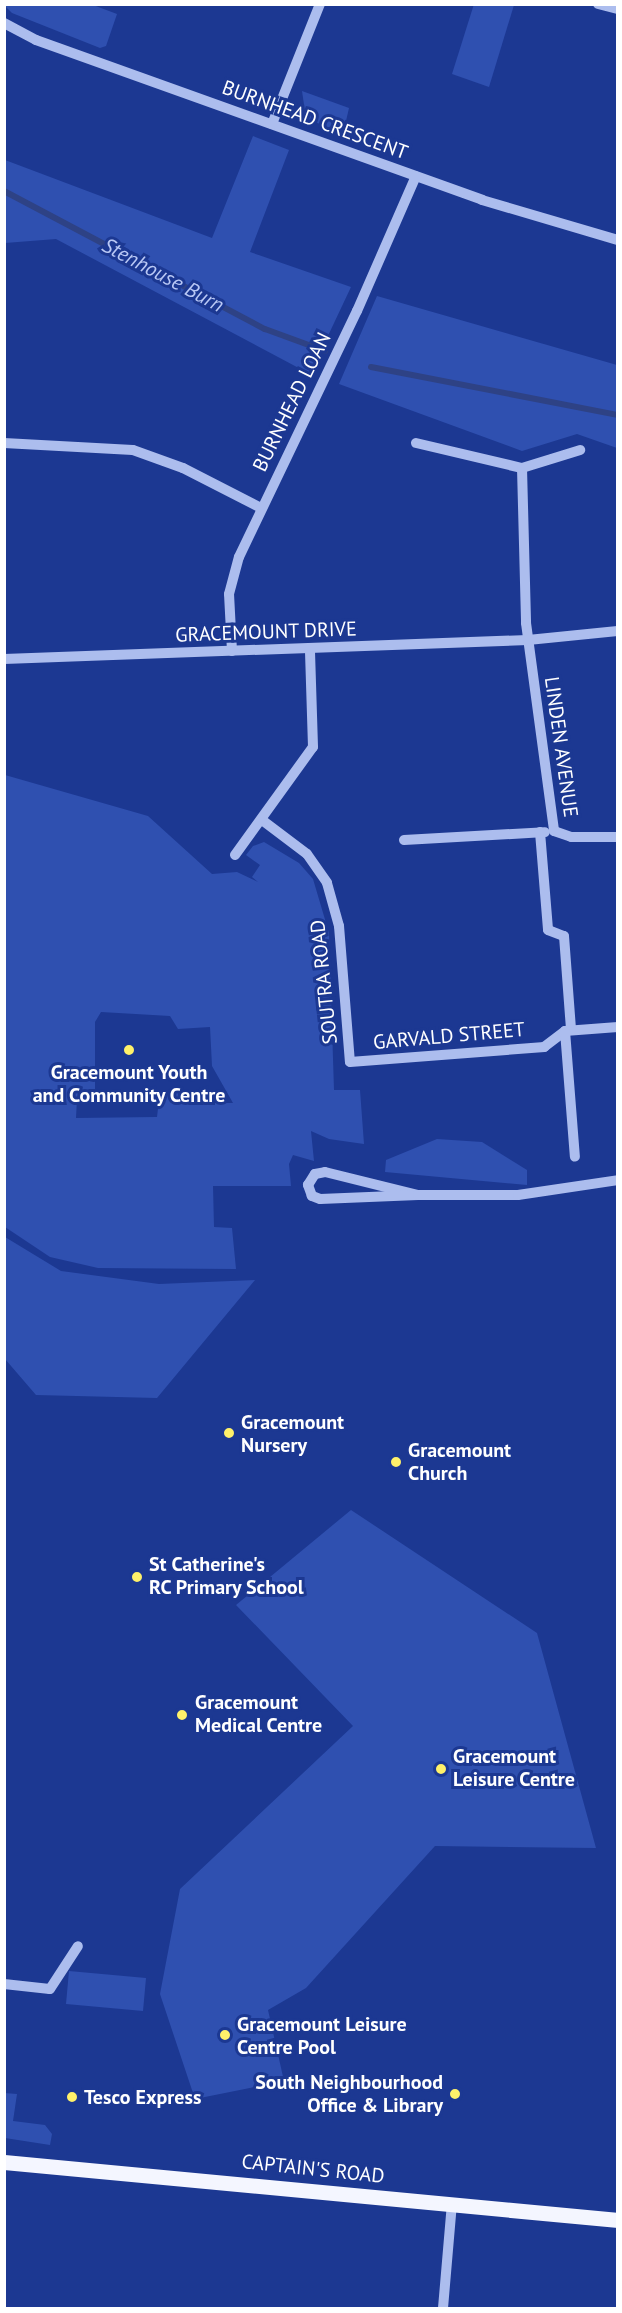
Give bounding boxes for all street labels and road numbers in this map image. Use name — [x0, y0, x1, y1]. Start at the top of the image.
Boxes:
street label: BURNHEAD CRESCENT — [219, 75, 411, 165]
street label: BURNHEAD LOAN — [248, 329, 336, 475]
street label: GRACEMOUNT DRIVE — [174, 617, 358, 647]
street label: LINDEN AVENUE — [539, 675, 583, 819]
street label: SOUTRA ROAD — [305, 918, 343, 1046]
street label: GARVALD STREET — [372, 1017, 526, 1055]
street label: CAPTAIN'S ROAD — [240, 2150, 386, 2188]

